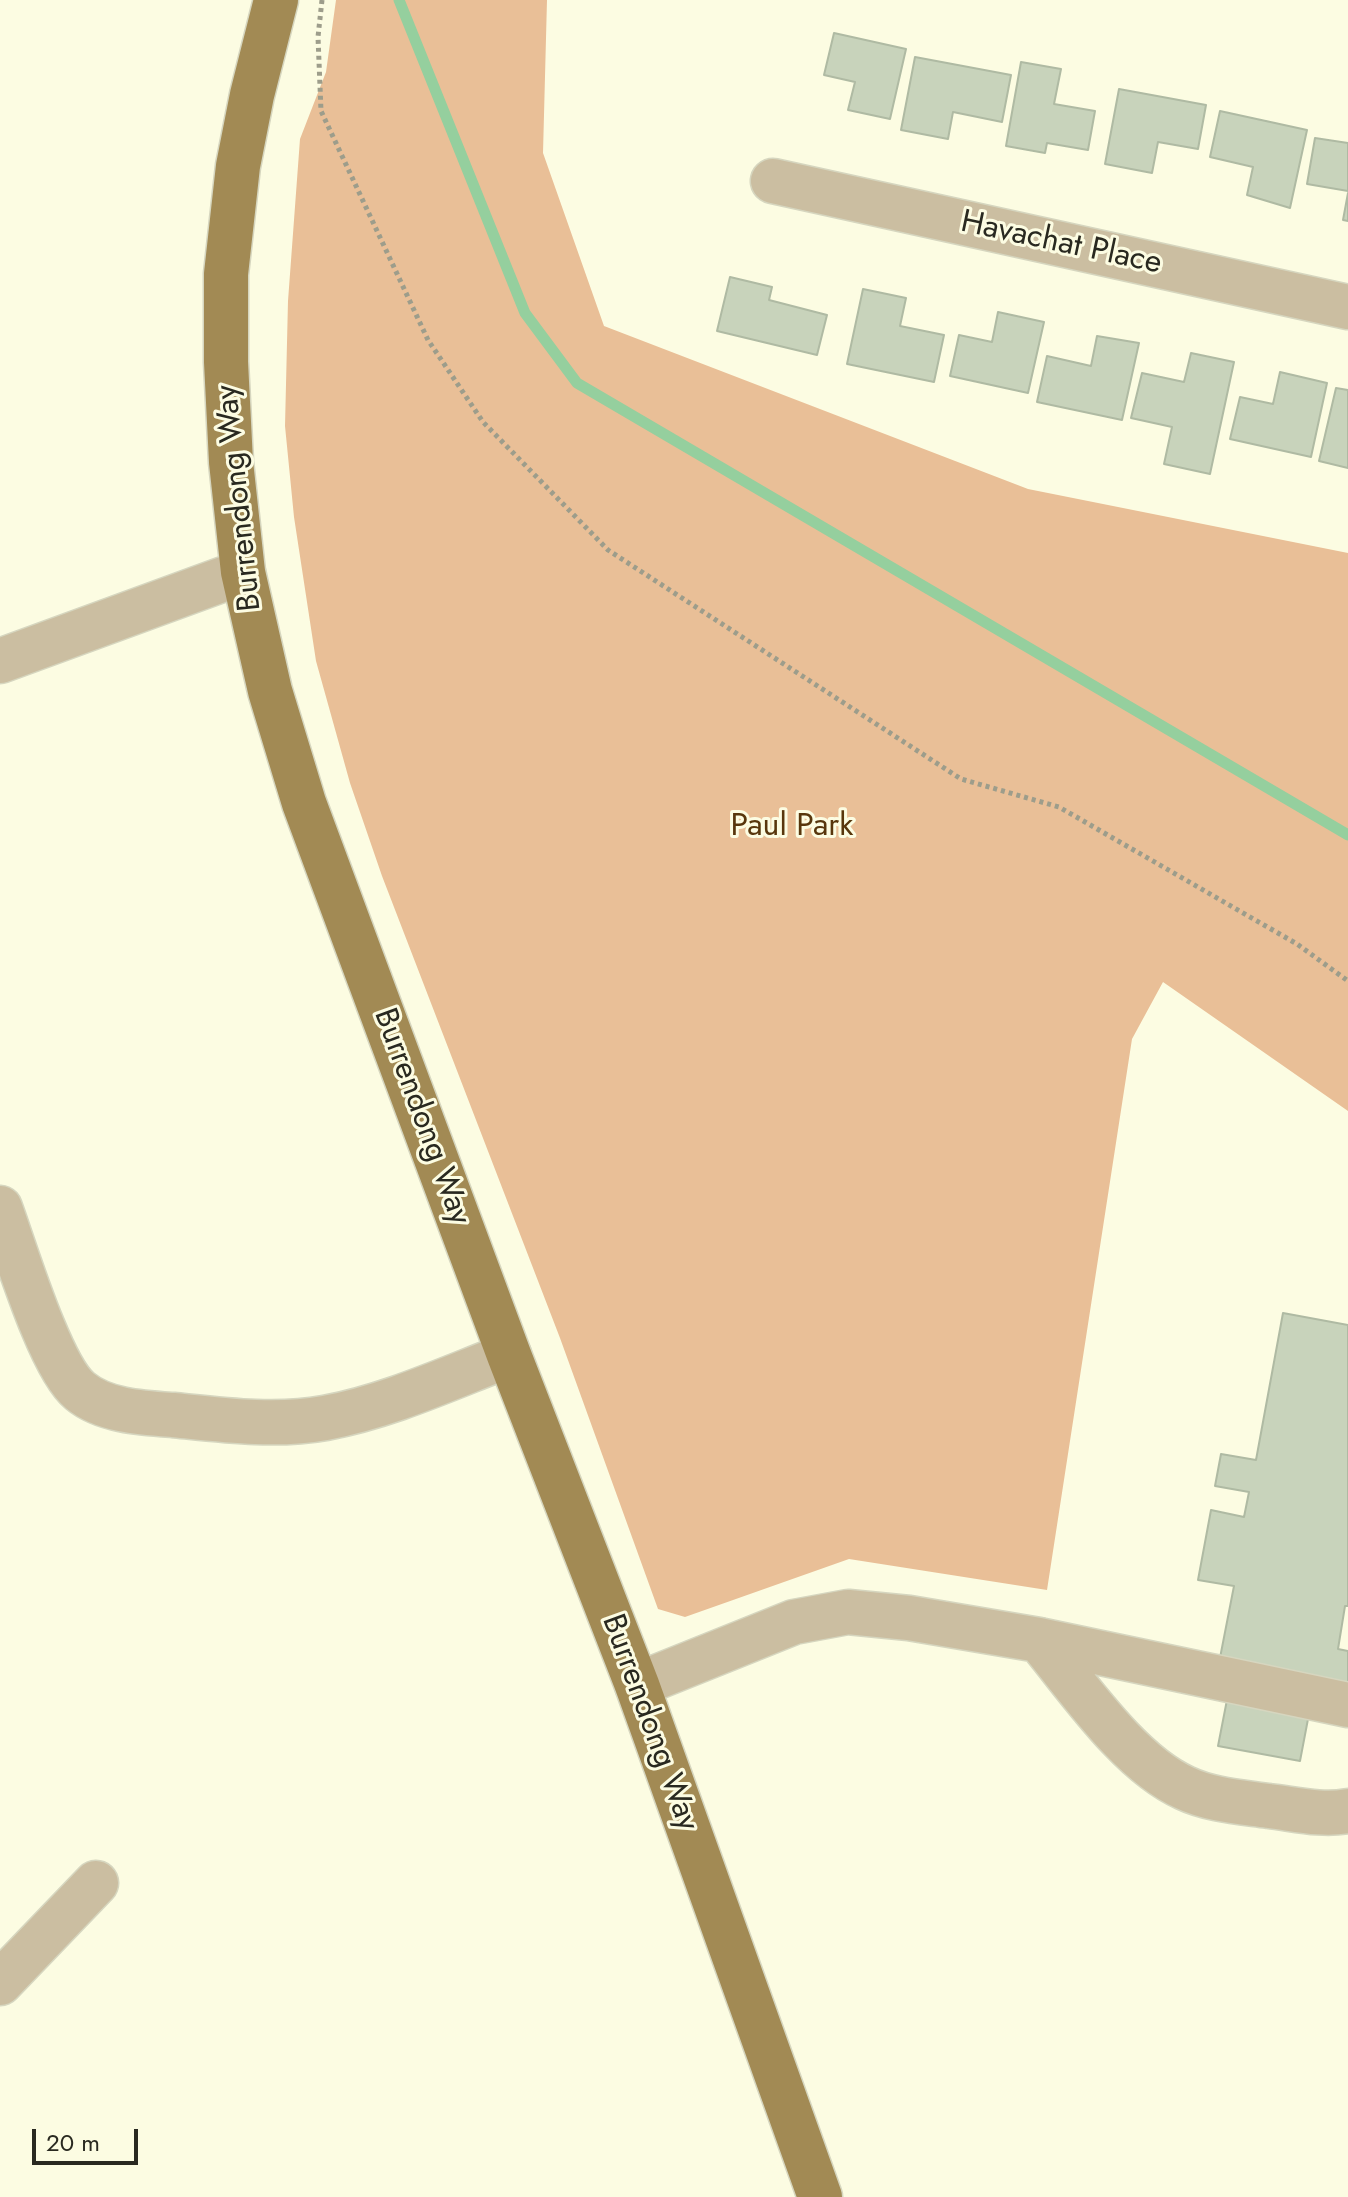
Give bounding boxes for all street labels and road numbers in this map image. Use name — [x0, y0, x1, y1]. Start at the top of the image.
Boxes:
street label: Havachat Place — [957, 204, 1165, 284]
street label: Burrendong Way — [209, 383, 271, 613]
street label: Burrendong Way — [364, 1004, 478, 1230]
street label: Burrendong Way — [592, 1610, 706, 1836]

